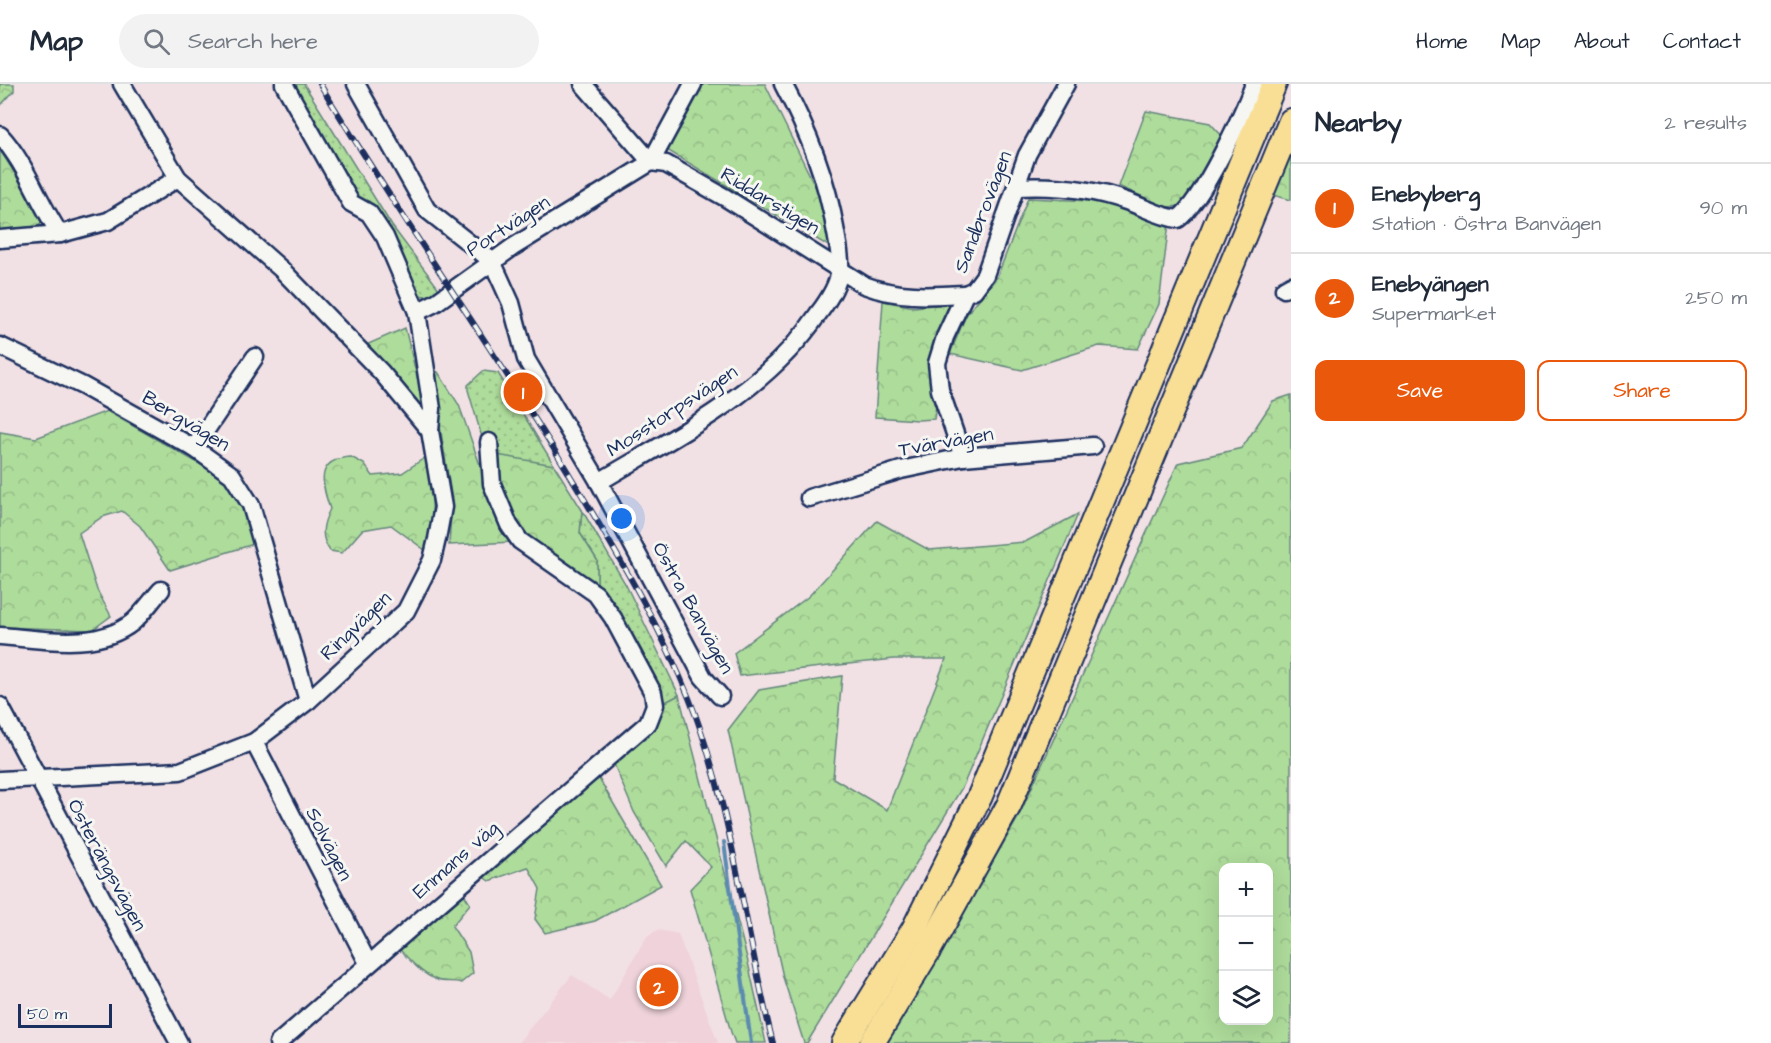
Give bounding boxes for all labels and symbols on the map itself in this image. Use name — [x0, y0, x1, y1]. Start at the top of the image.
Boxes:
street label: Sandbrovägen — [947, 147, 1020, 277]
street label: Riddarstigen — [715, 160, 825, 243]
street label: Portvägen — [461, 188, 556, 264]
street label: Mosstorpsvägen — [601, 358, 744, 465]
pin: 1 — [504, 370, 542, 414]
street label: Bergvägen — [136, 384, 235, 459]
street label: Tvärvägen — [896, 420, 996, 465]
your location — [607, 504, 636, 533]
street label: Östra Banvägen — [644, 537, 741, 679]
street label: Ringvägen — [314, 585, 399, 668]
street label: Österängsvägen — [60, 794, 154, 936]
street label: Solvägen — [298, 802, 359, 886]
street label: Enmans väg — [407, 815, 506, 906]
pin: 2 — [640, 964, 678, 1010]
scale bar — [18, 1001, 112, 1028]

